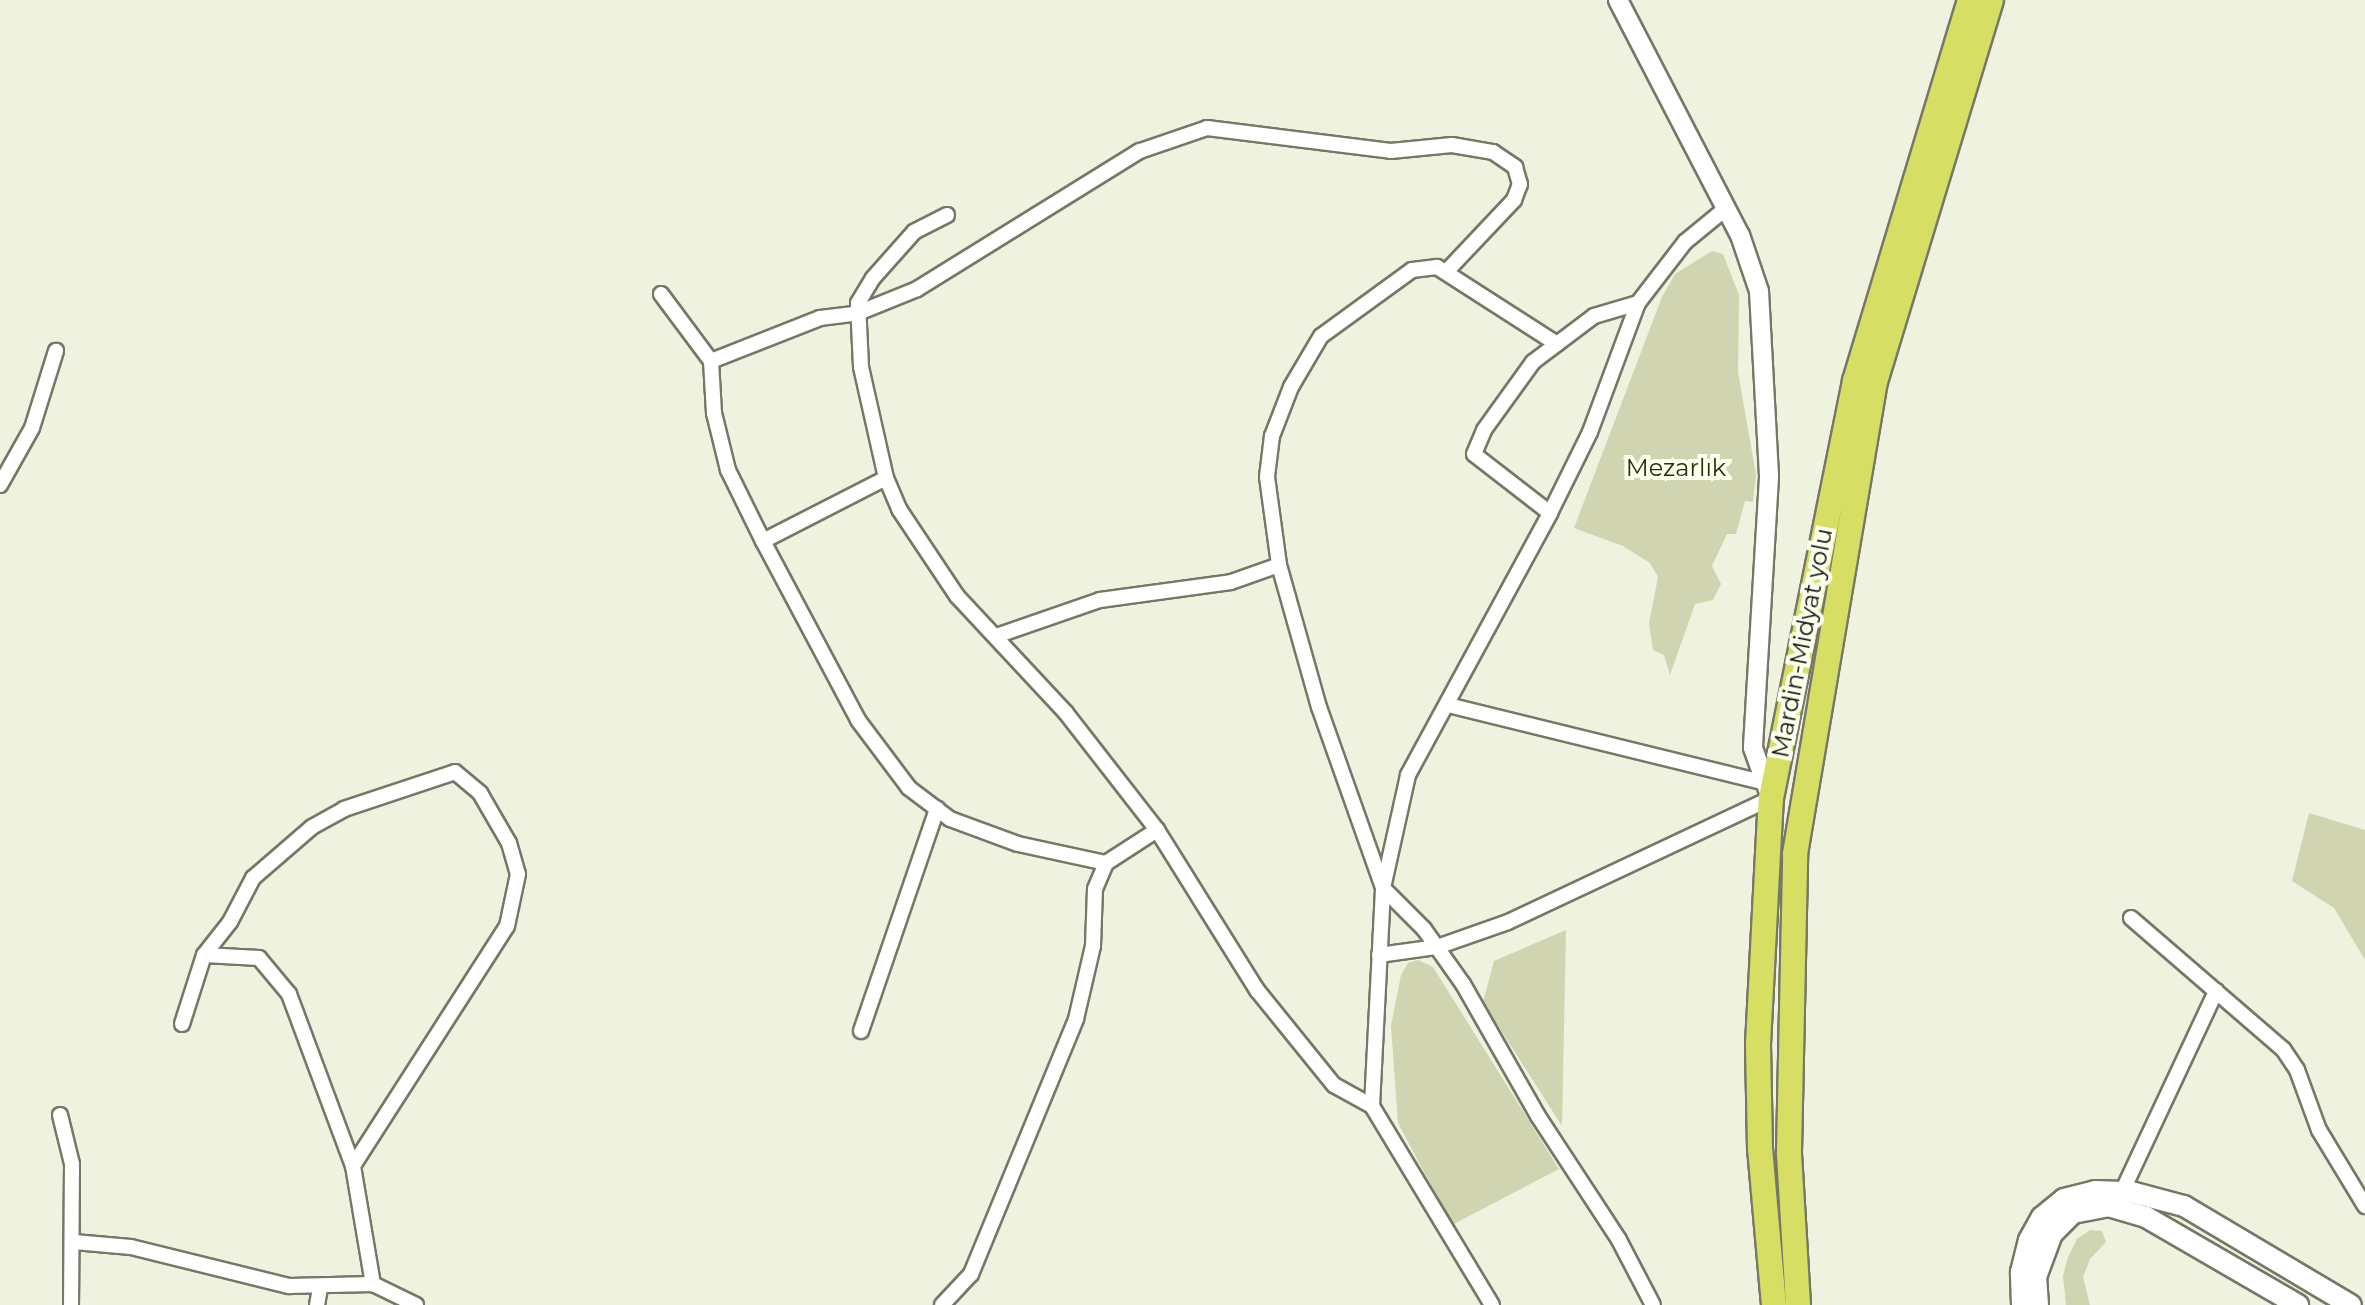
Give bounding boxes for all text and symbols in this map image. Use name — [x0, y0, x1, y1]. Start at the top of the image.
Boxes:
park label: Mezarlık — [1626, 454, 1726, 482]
street label: Mardin-Midyat yolu — [1766, 526, 1838, 760]

